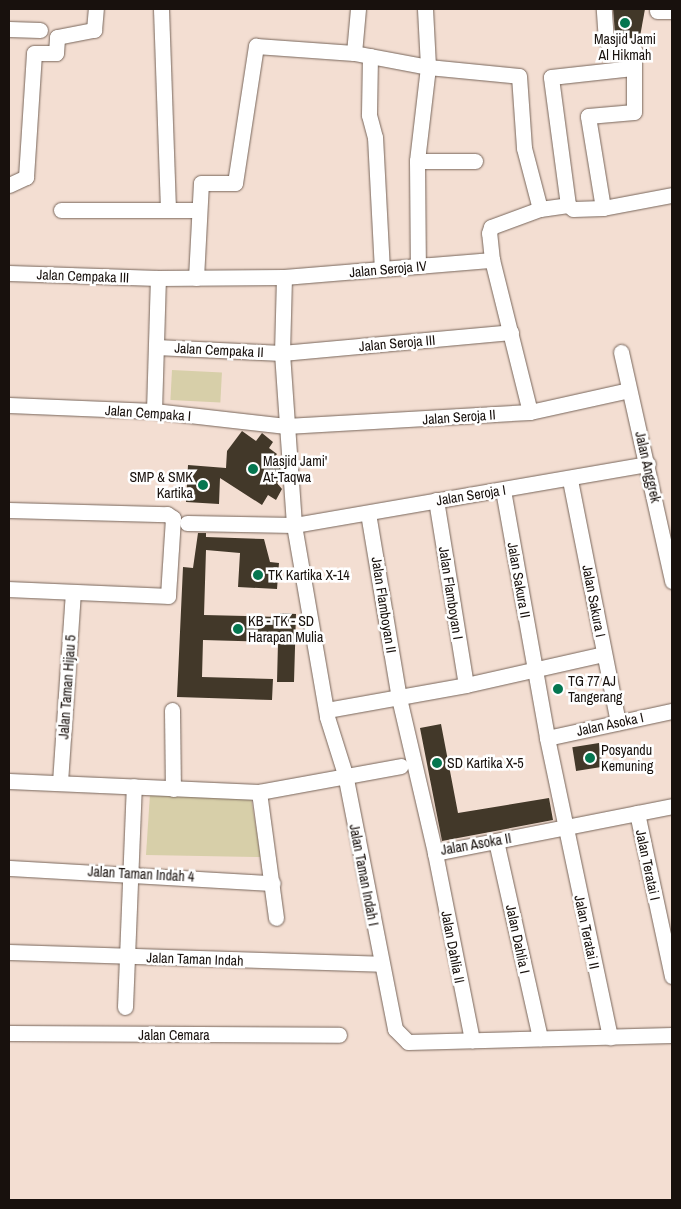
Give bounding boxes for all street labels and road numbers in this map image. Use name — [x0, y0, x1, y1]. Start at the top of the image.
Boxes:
street label: Jalan Seroja IV — [348, 257, 428, 281]
street label: Jalan Cempaka III — [36, 266, 130, 286]
street label: Jalan Seroja III — [358, 331, 436, 355]
street label: Jalan Cempaka II — [174, 339, 264, 361]
street label: Jalan Cempaka I — [104, 402, 192, 424]
street label: Jalan Seroja II — [422, 406, 496, 428]
street label: Jalan Anggrek — [632, 429, 664, 505]
street label: Jalan Seroja I — [435, 481, 507, 509]
street label: Jalan Sakura II — [504, 541, 534, 619]
street label: Jalan Flamboyan I — [435, 545, 467, 641]
street label: Jalan Flamboyan II — [368, 556, 400, 654]
street label: Jalan Sakura I — [579, 563, 609, 639]
street label: Jalan Taman Hijau 5 — [55, 634, 79, 740]
street label: Jalan Asoka I — [575, 709, 645, 739]
street label: Jalan Taman Indah I — [346, 823, 382, 927]
street label: Jalan Teratai I — [632, 828, 664, 902]
street label: Jalan Asoka II — [439, 829, 513, 859]
street label: Jalan Taman Indah 4 — [87, 863, 195, 885]
street label: Jalan Teratai II — [571, 893, 603, 971]
street label: Jalan Dahlia I — [502, 903, 534, 975]
street label: Jalan Dahlia II — [438, 909, 468, 985]
street label: Jalan Taman Indah — [146, 949, 244, 969]
street label: Jalan Cemara — [138, 1027, 210, 1043]

